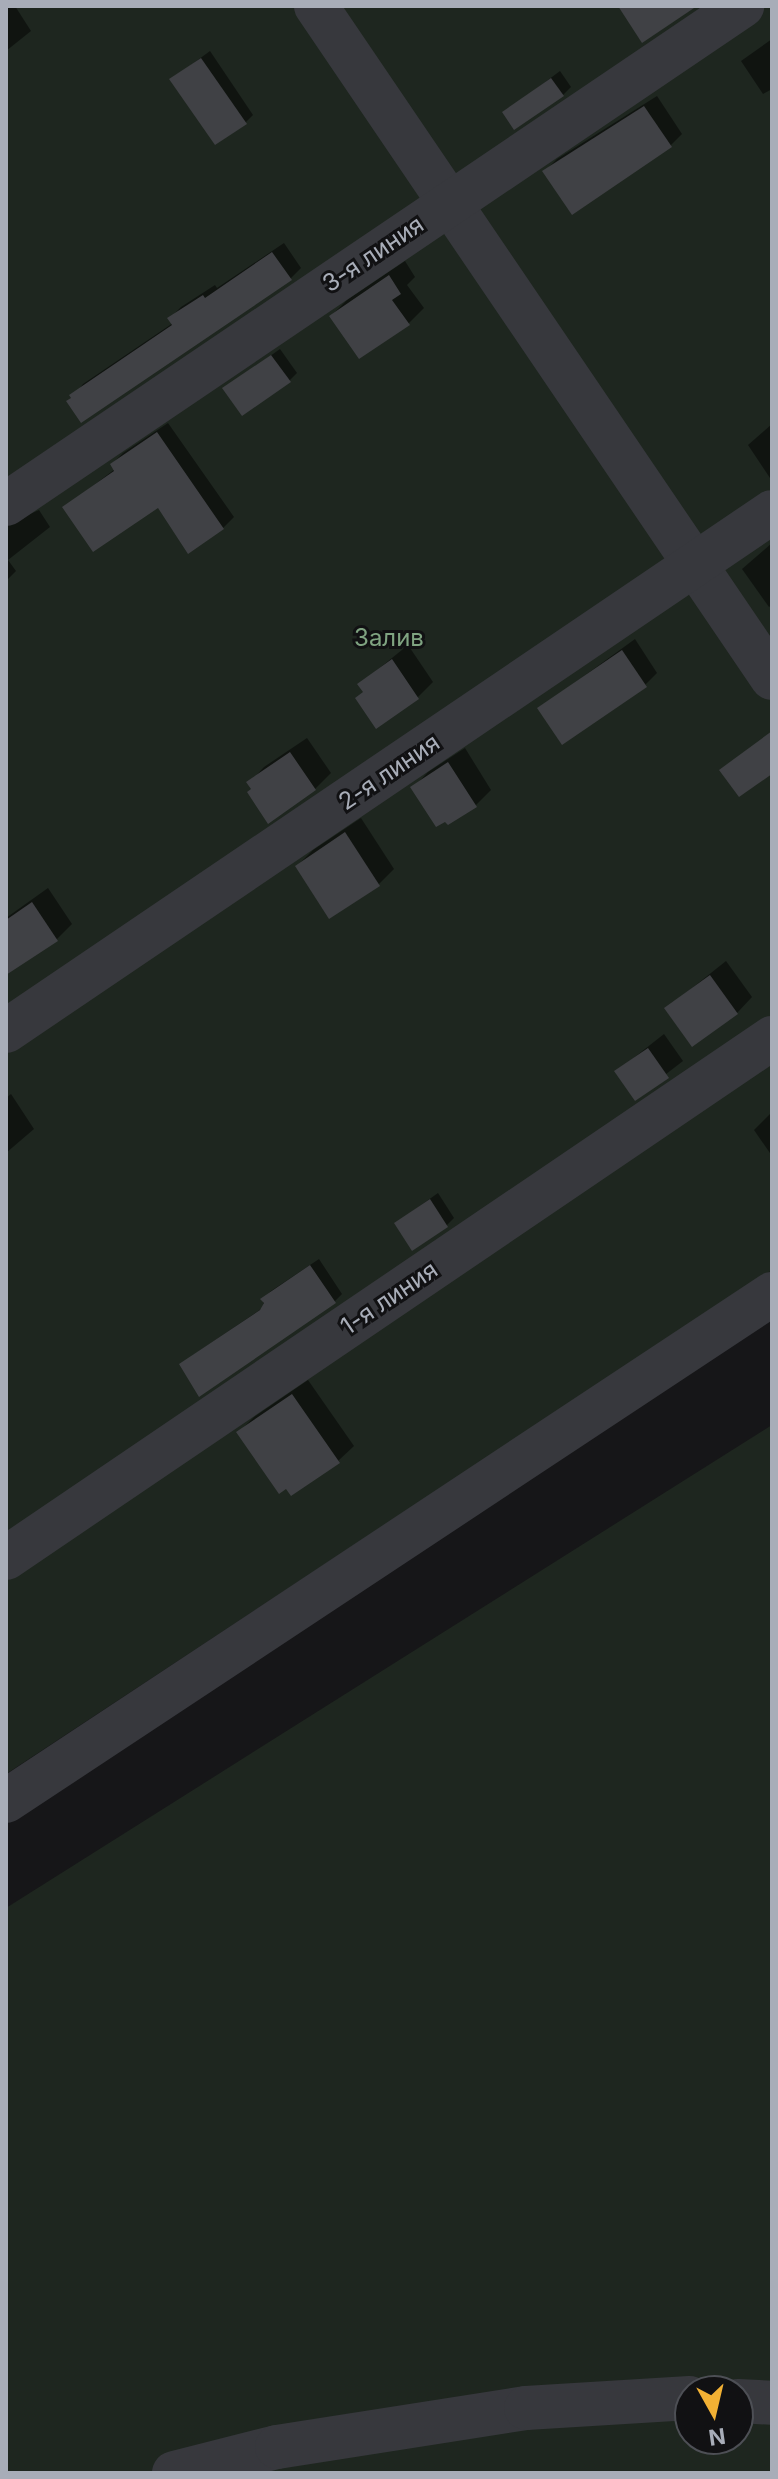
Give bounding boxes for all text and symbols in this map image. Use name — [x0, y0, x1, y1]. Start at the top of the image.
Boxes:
street label: 3-я линия — [317, 210, 429, 298]
park label: Залив — [354, 624, 424, 652]
street label: 2-я линия — [333, 728, 445, 816]
street label: 1-я линия — [335, 1255, 443, 1341]
north arrow — [674, 2375, 754, 2455]
text: N — [707, 2423, 727, 2451]

